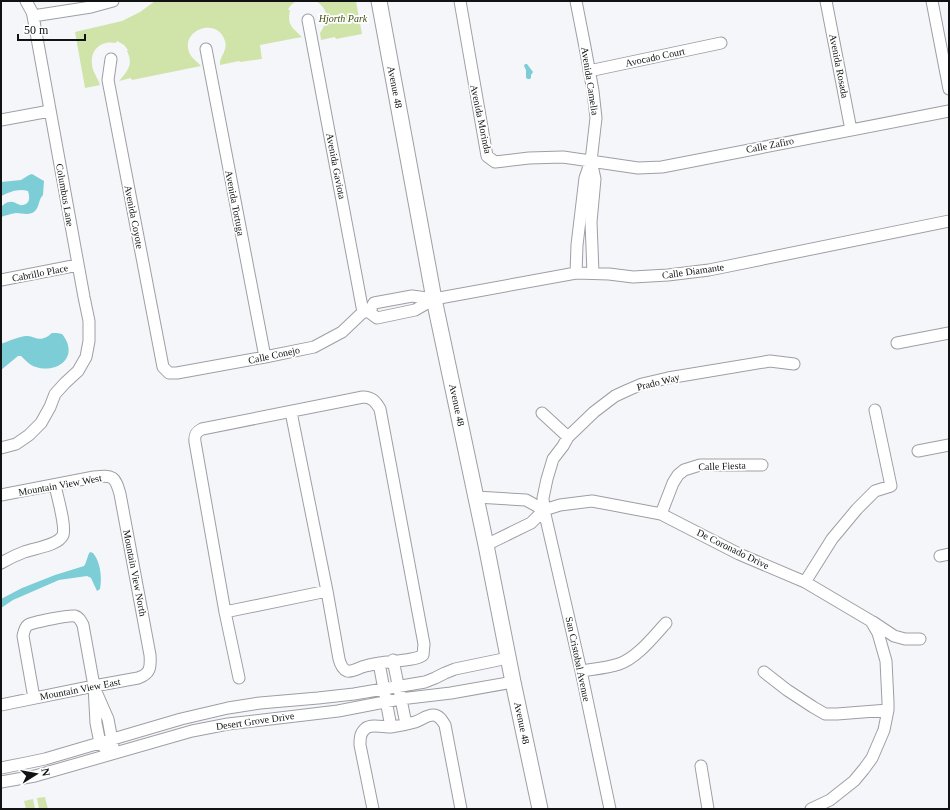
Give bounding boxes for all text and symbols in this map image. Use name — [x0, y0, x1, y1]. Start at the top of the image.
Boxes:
park label: Hjorth Park — [318, 13, 368, 24]
scale bar — [18, 16, 85, 42]
text: 50 m — [24, 23, 49, 37]
street label: Avenida Rosada — [827, 33, 851, 100]
street label: Avocado Court — [624, 45, 686, 69]
street label: Avenida Camelia — [579, 46, 601, 116]
street label: Avenue 48 — [386, 65, 404, 109]
street label: Avenida Morinda — [468, 84, 494, 155]
street label: Avenida Gaviota — [324, 132, 348, 201]
street label: Calle Zafiro — [745, 135, 795, 155]
street label: Columbus Lane — [54, 163, 76, 228]
street label: Avenida Tortuga — [223, 169, 247, 237]
street label: Avenida Coyote — [122, 184, 146, 250]
street label: Calle Diamante — [661, 261, 725, 281]
street label: Cabrillo Place — [11, 262, 70, 284]
street label: Calle Conejo — [247, 344, 301, 366]
street label: Prado Way — [635, 371, 681, 393]
street label: Avenue 48 — [447, 383, 467, 427]
street label: Calle Fiesta — [698, 460, 746, 472]
street label: Mountain View West — [18, 472, 103, 498]
street label: De Coronado Drive — [695, 527, 771, 571]
street label: Mountain View North — [121, 529, 149, 617]
street label: San Cristobal Avenue — [564, 616, 592, 703]
street label: Mountain View East — [39, 676, 122, 702]
street label: Avenue 48 — [512, 701, 532, 745]
street label: Desert Grove Drive — [215, 710, 295, 732]
north arrow — [16, 754, 56, 794]
text: N — [39, 767, 52, 777]

